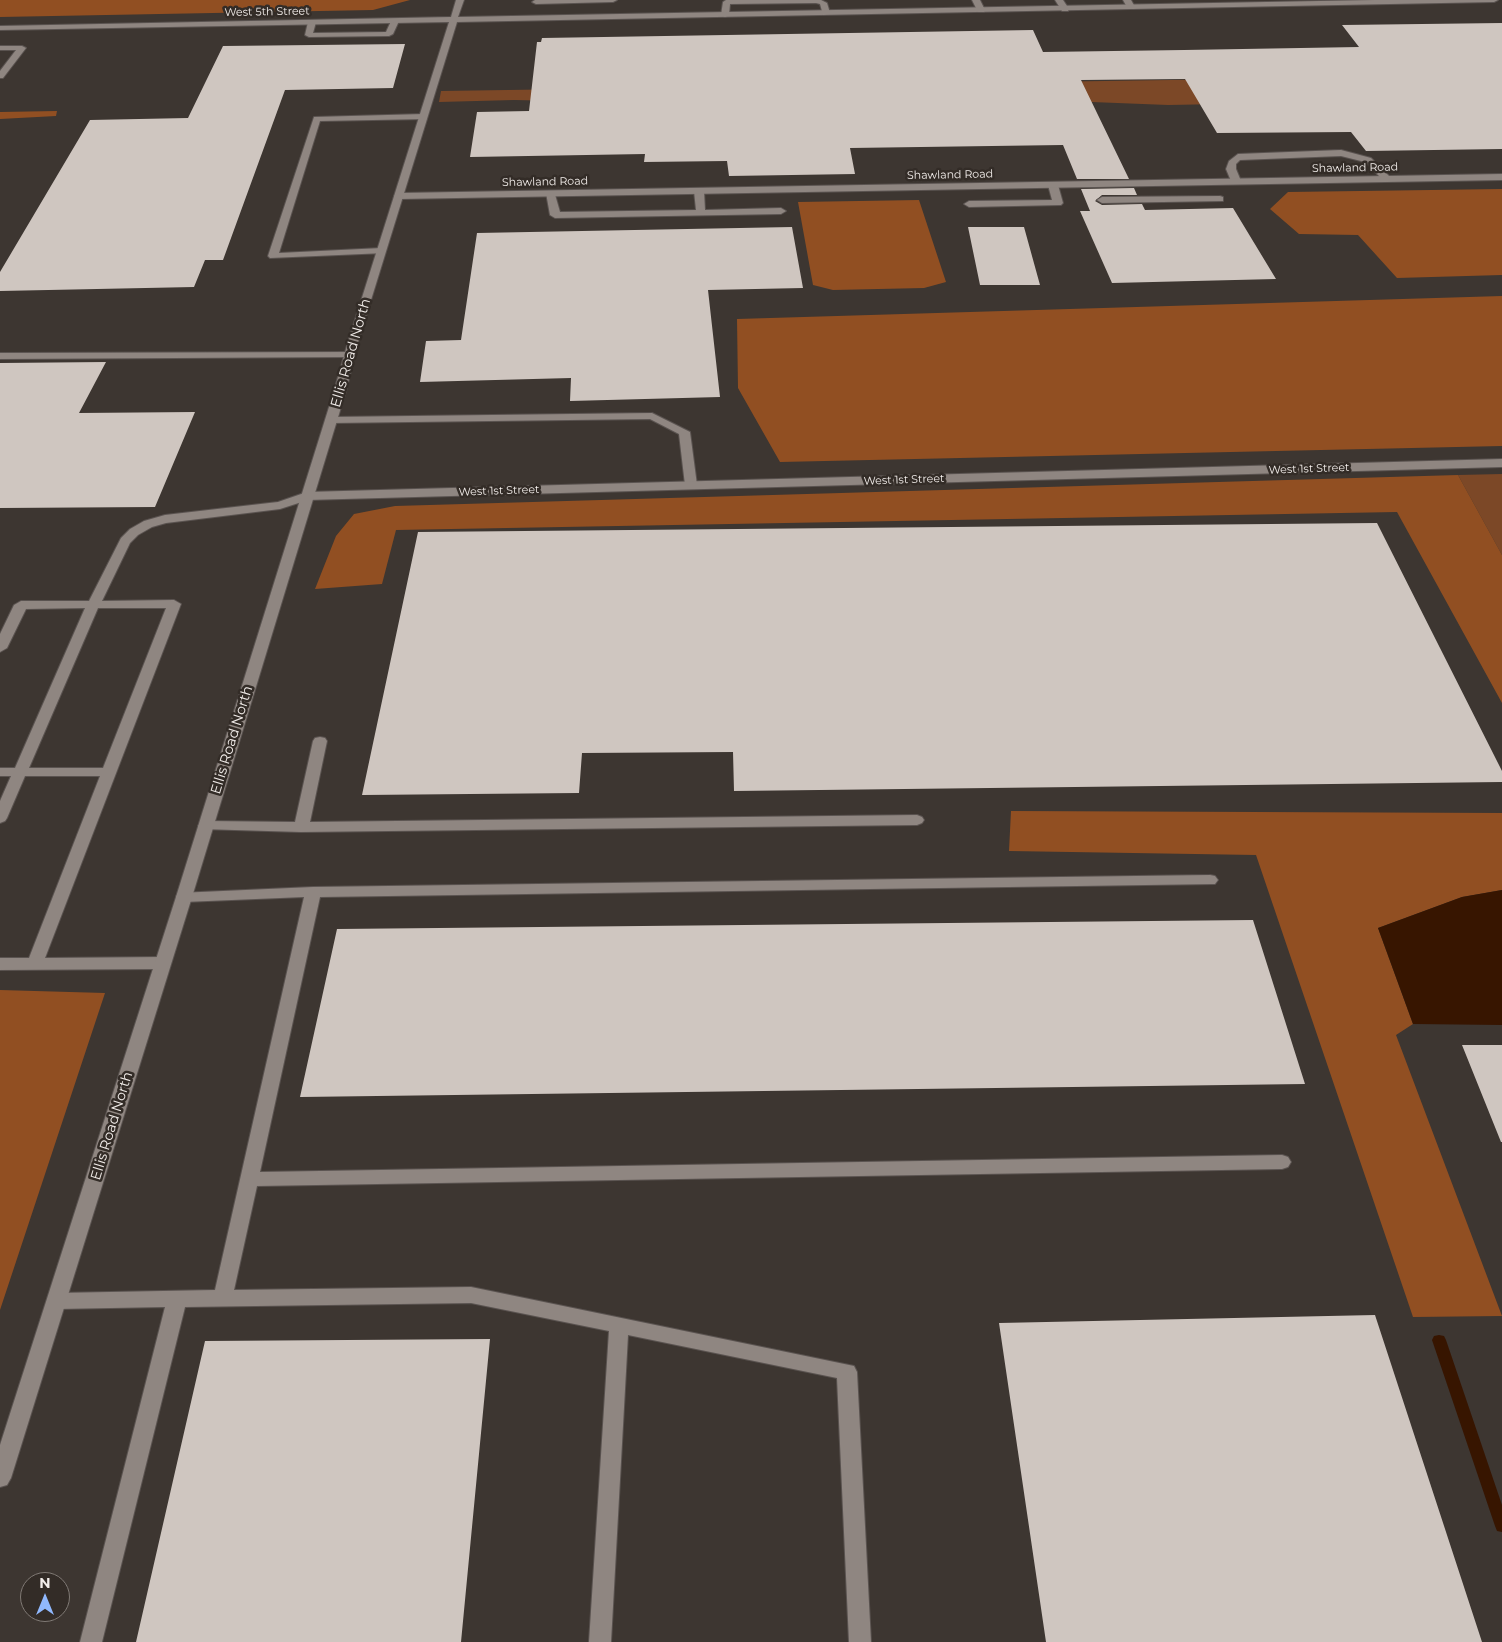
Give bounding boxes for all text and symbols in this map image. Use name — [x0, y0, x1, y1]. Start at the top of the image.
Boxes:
street label: West 5th Street — [224, 5, 310, 19]
street label: Shawland Road — [1312, 161, 1398, 175]
street label: Shawland Road — [907, 168, 993, 182]
street label: Shawland Road — [502, 175, 588, 189]
street label: Ellis Road North — [327, 297, 375, 409]
street label: West 1st Street — [1268, 461, 1350, 477]
street label: West 1st Street — [863, 472, 945, 488]
street label: West 1st Street — [458, 483, 540, 499]
street label: Ellis Road North — [208, 684, 256, 796]
street label: Ellis Road North — [88, 1070, 136, 1182]
north arrow — [20, 1572, 70, 1622]
text: N — [39, 1574, 51, 1592]

